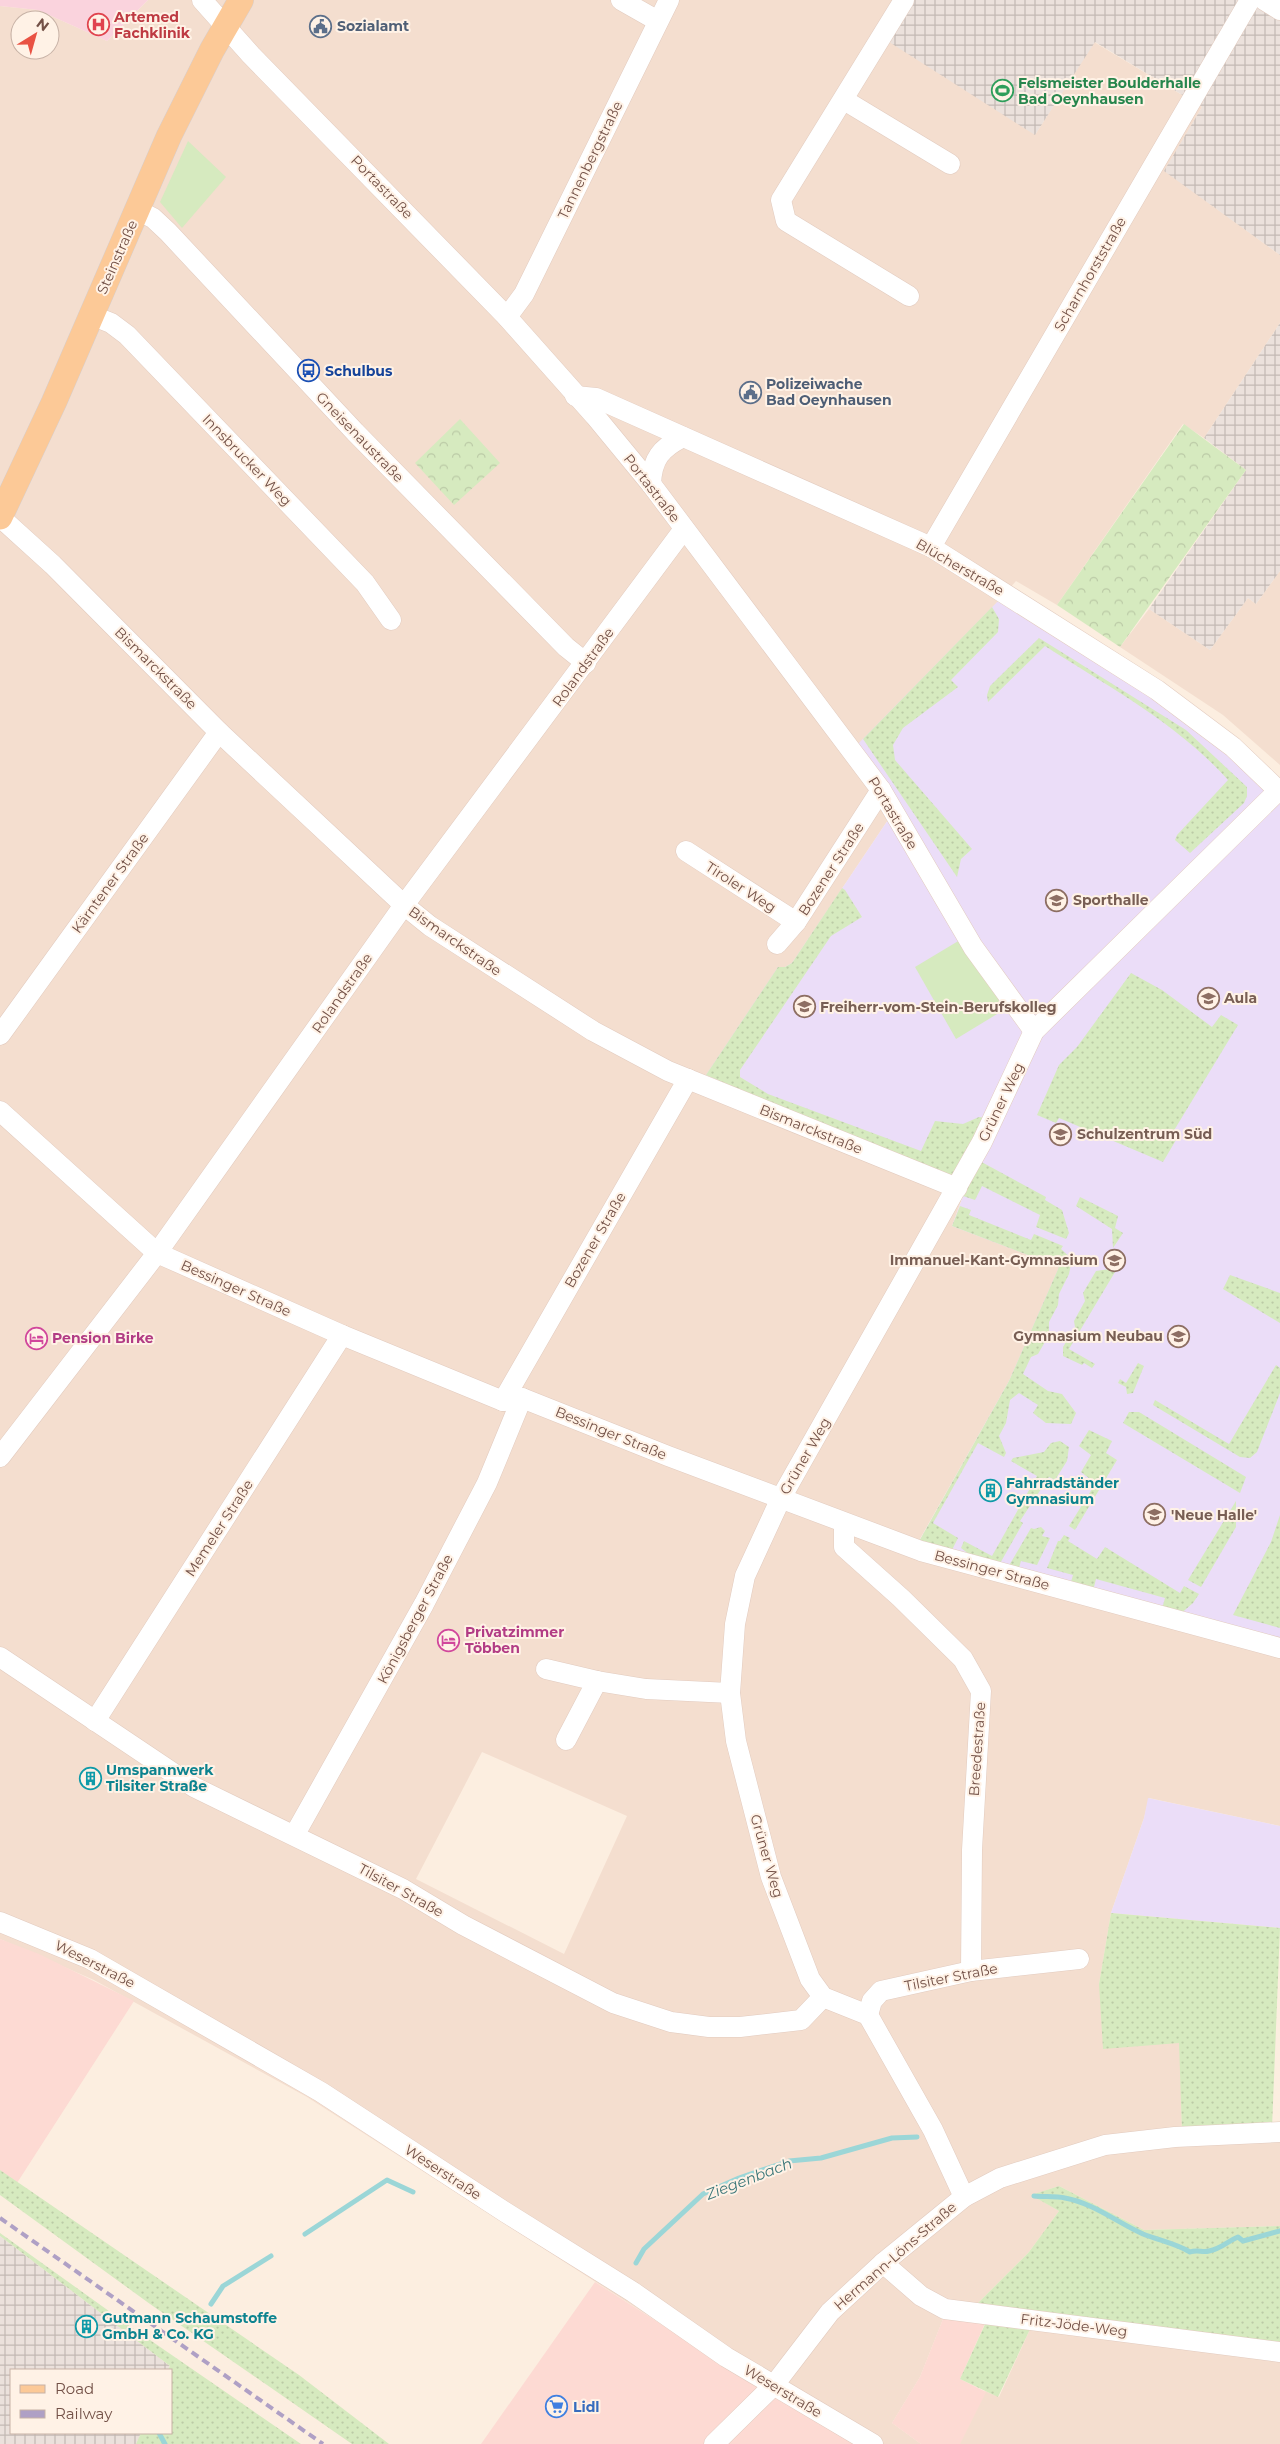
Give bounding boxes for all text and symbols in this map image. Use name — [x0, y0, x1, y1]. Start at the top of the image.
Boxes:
place label: Artemed Fachklinik — [113, 8, 191, 42]
north arrow — [10, 10, 60, 60]
hospital icon: Artemed Fachklinik — [86, 13, 110, 37]
text: N — [33, 14, 53, 35]
public building icon: Sozialamt — [309, 14, 333, 38]
place label: Sozialamt — [337, 17, 409, 35]
place label: Felsmeister Boulderhalle Bad Oeynhausen — [1018, 74, 1201, 108]
sports icon: Felsmeister Boulderhalle Bad Oeynhausen — [990, 79, 1014, 103]
street label: Tannenbergstraße — [554, 98, 626, 222]
street label: Portastraße — [347, 151, 417, 223]
street label: Scharnhorststraße — [1050, 214, 1130, 334]
street label: Steinstraße — [93, 217, 141, 297]
bus stop icon: Schulbus — [297, 359, 321, 383]
place label: Schulbus — [325, 362, 393, 380]
place label: Polizeiwache Bad Oeynhausen — [766, 375, 892, 409]
public building icon: Polizeiwache Bad Oeynhausen — [738, 380, 762, 404]
street label: Gneisenaustraße — [312, 388, 408, 486]
street label: Innsbrucker Weg — [199, 410, 295, 510]
street label: Portastraße — [620, 450, 684, 526]
street label: Blücherstraße — [913, 535, 1007, 599]
street label: Bismarckstraße — [111, 623, 201, 713]
street label: Rolandstraße — [548, 624, 618, 710]
street label: Portastraße — [864, 773, 922, 853]
street label: Bozener Straße — [794, 819, 868, 919]
street label: Kärntener Straße — [68, 829, 152, 937]
street label: Tiroler Weg — [702, 858, 780, 916]
school or university icon: Sporthalle — [1045, 888, 1069, 912]
place label: Sporthalle — [1073, 891, 1149, 909]
street label: Bismarckstraße — [405, 902, 505, 980]
street label: Rolandstraße — [308, 950, 376, 1036]
school or university icon: Aula — [1196, 986, 1220, 1010]
place label: Aula — [1223, 989, 1257, 1007]
school or university icon: Freiherr-vom-Stein-Berufskolleg — [792, 995, 816, 1019]
place label: Freiherr-vom-Stein-Berufskolleg — [820, 998, 1057, 1016]
street label: Grüner Weg — [974, 1059, 1028, 1145]
street label: Bismarckstraße — [757, 1100, 865, 1158]
school or university icon: Schulzentrum Süd — [1049, 1122, 1073, 1146]
place label: Schulzentrum Süd — [1077, 1125, 1212, 1143]
street label: Bozener Straße — [560, 1189, 630, 1291]
school or university icon: Immanuel-Kant-Gymnasium — [1102, 1248, 1126, 1272]
place label: Immanuel-Kant-Gymnasium — [890, 1251, 1098, 1269]
street label: Bessinger Straße — [178, 1256, 294, 1320]
school or university icon: Gymnasium Neubau — [1167, 1324, 1191, 1348]
hotel icon: Pension Birke — [24, 1326, 48, 1350]
place label: Gymnasium Neubau — [1013, 1327, 1163, 1345]
place label: Pension Birke — [52, 1329, 154, 1347]
street label: Bessinger Straße — [553, 1402, 669, 1464]
street label: Grüner Weg — [776, 1414, 834, 1498]
place label: Fahrradständer Gymnasium — [1006, 1474, 1119, 1508]
street label: Memeler Straße — [181, 1476, 257, 1580]
building icon: Fahrradständer Gymnasium — [978, 1479, 1002, 1503]
school or university icon: 'Neue Halle' — [1143, 1503, 1167, 1527]
place label: 'Neue Halle' — [1171, 1506, 1257, 1524]
street label: Bessinger Straße — [932, 1546, 1052, 1594]
street label: Königsberger Straße — [373, 1551, 457, 1687]
place label: Privatzimmer Többen — [465, 1623, 564, 1657]
hotel icon: Privatzimmer Többen — [437, 1628, 461, 1652]
street label: Breedestraße — [965, 1701, 989, 1797]
place label: Umspannwerk Tilsiter Straße — [106, 1761, 214, 1795]
building icon: Umspannwerk Tilsiter Straße — [78, 1766, 102, 1790]
street label: Grüner Weg — [747, 1812, 787, 1900]
street label: Tilsiter Straße — [355, 1859, 447, 1921]
street label: Weserstraße — [52, 1936, 138, 1992]
street label: Tilsiter Straße — [903, 1959, 999, 1995]
street label: Weserstraße — [401, 2141, 485, 2203]
water label: Ziegenbach — [702, 2153, 795, 2204]
street label: Hermann-Löns-Straße — [830, 2198, 960, 2314]
place label: Gutmann Schaumstoffe GmbH & Co. KG — [102, 2309, 277, 2343]
street label: Fritz-Jöde-Weg — [1020, 2310, 1128, 2340]
building icon: Gutmann Schaumstoffe GmbH & Co. KG — [74, 2314, 98, 2338]
street label: Weserstraße — [741, 2361, 825, 2421]
legend — [10, 2369, 172, 2434]
text: Road — [55, 2379, 94, 2398]
supermarket icon: Lidl — [545, 2395, 569, 2419]
place label: Lidl — [573, 2398, 600, 2416]
text: Railway — [55, 2404, 113, 2423]

